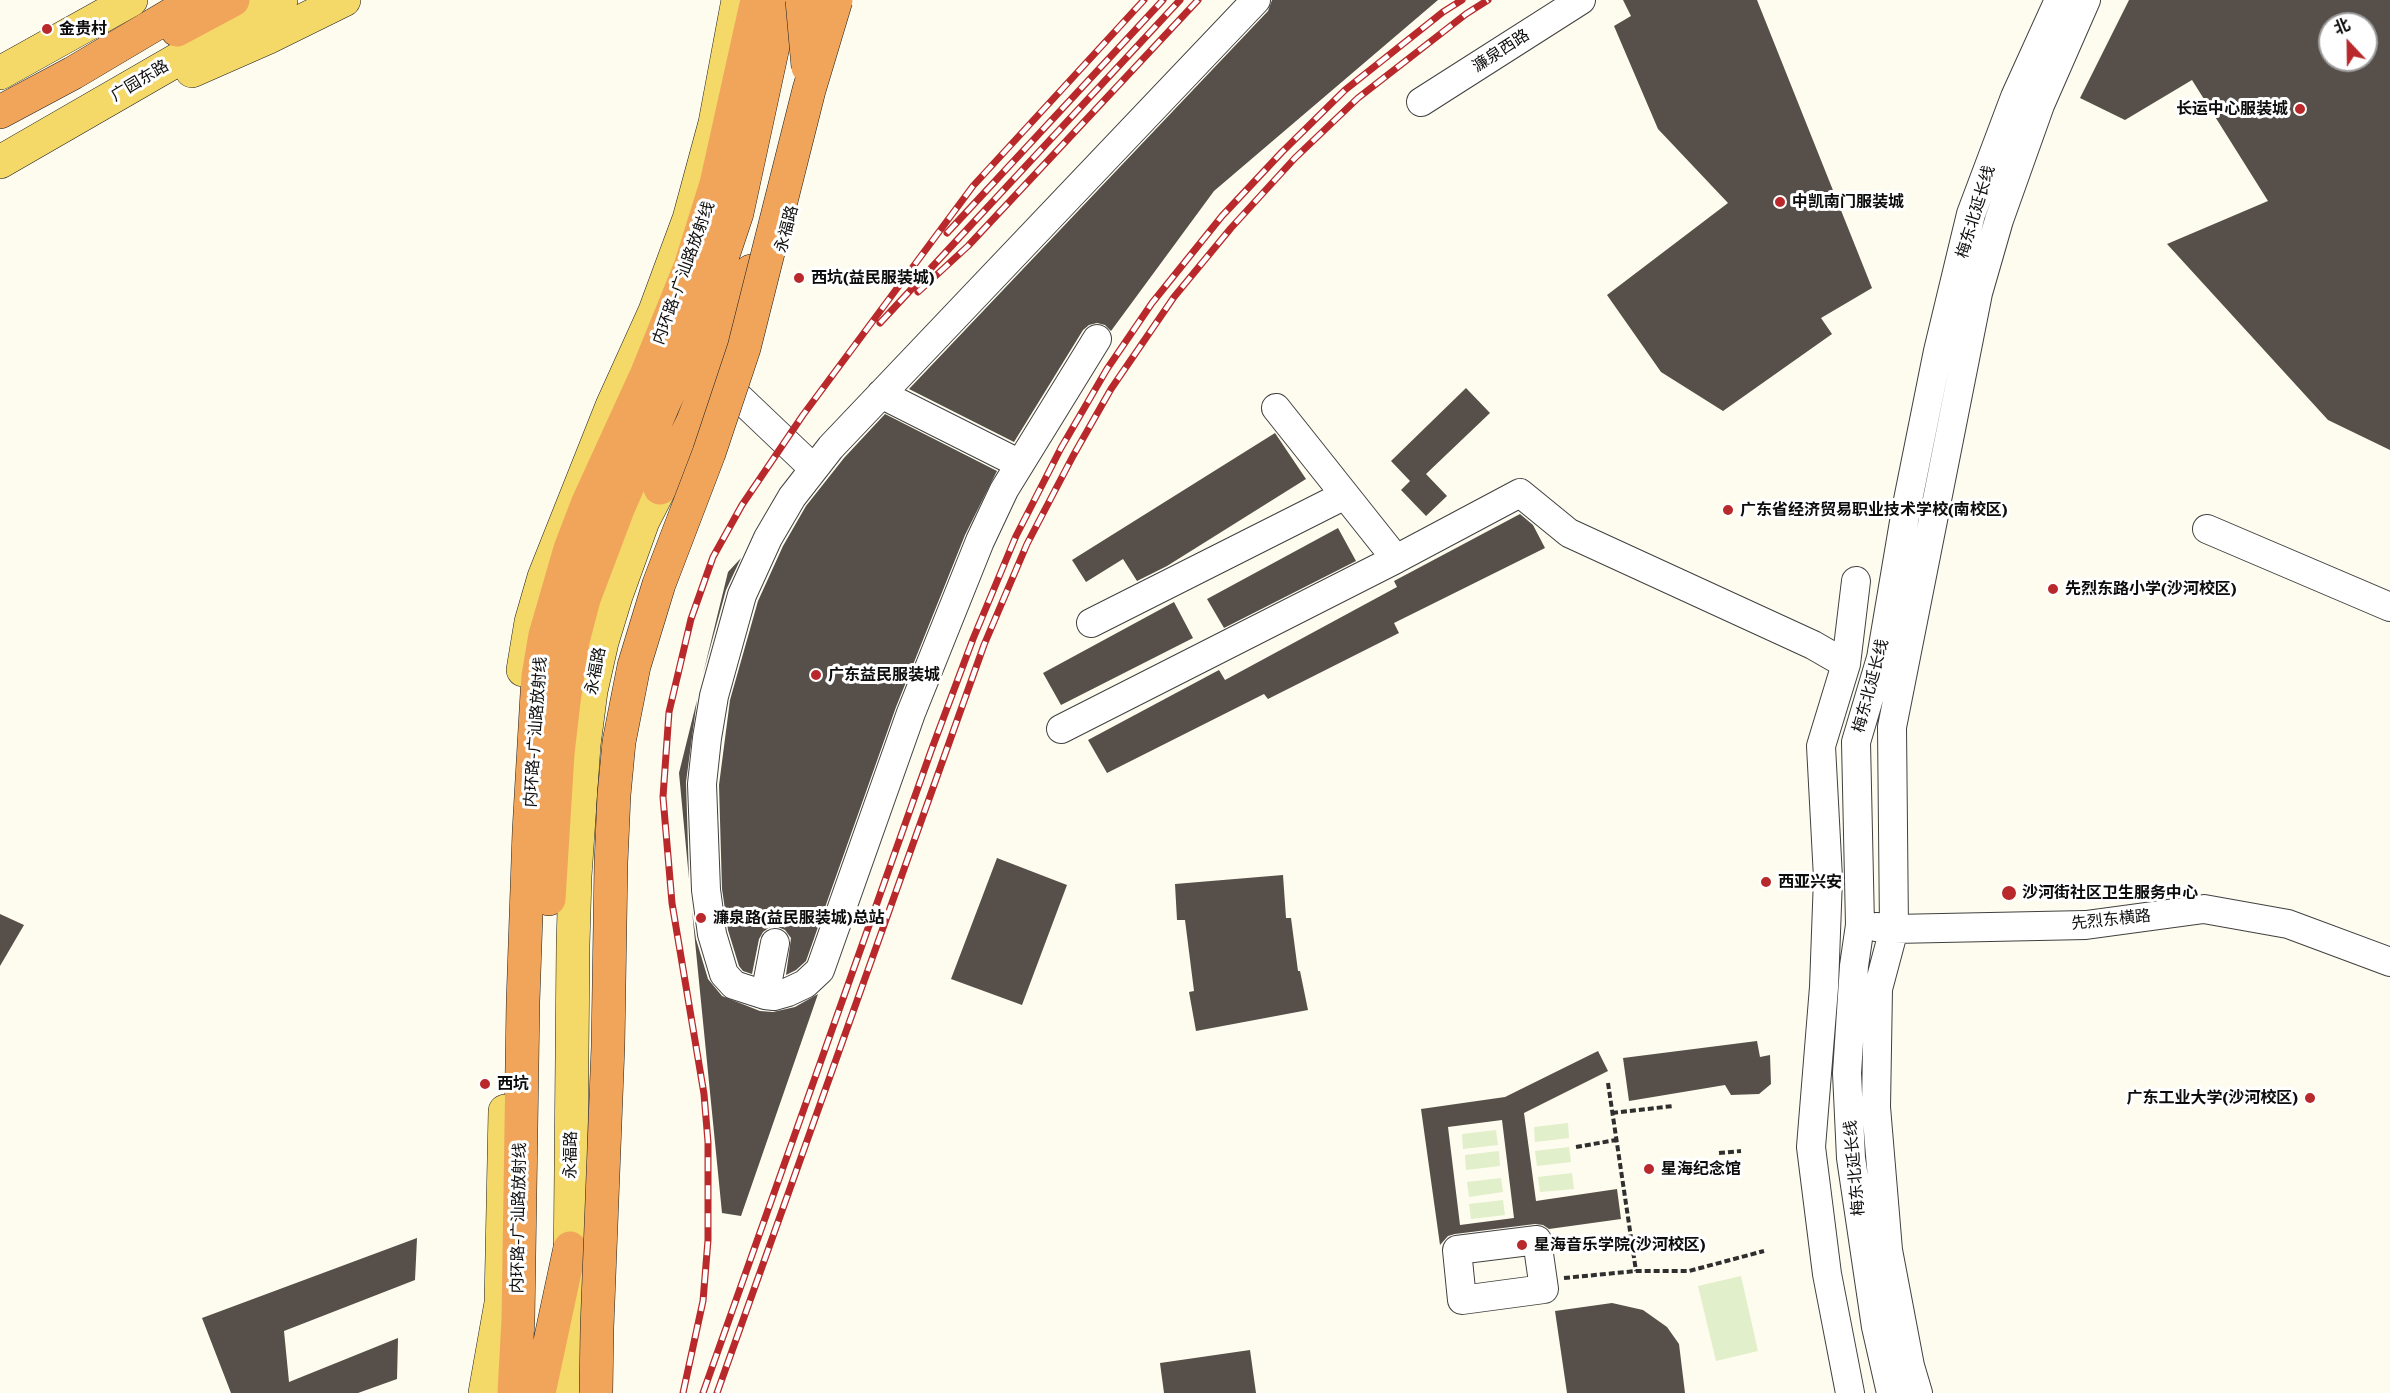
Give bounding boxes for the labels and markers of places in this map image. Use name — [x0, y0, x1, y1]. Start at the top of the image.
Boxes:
place label: 金贵村 — [59, 19, 107, 39]
marker: 金贵村 — [40, 22, 54, 36]
place label: 长运中心服装城 — [2176, 99, 2288, 119]
marker: 长运中心服装城 — [2293, 102, 2307, 116]
place label: 中凯南门服装城 — [1792, 192, 1904, 212]
marker: 中凯南门服装城 — [1773, 195, 1787, 209]
place label: 西坑(益民服装城) — [811, 268, 934, 288]
marker: 西坑(益民服装城) — [792, 271, 806, 285]
place label: 广东省经济贸易职业技术学校(南校区) — [1740, 500, 2007, 520]
marker: 广东省经济贸易职业技术学校(南校区) — [1721, 503, 1735, 517]
place label: 先烈东路小学(沙河校区) — [2065, 579, 2236, 599]
marker: 先烈东路小学(沙河校区) — [2046, 582, 2060, 596]
place label: 广东益民服装城 — [828, 665, 940, 685]
marker: 广东益民服装城 — [809, 668, 823, 682]
place label: 西亚兴安 — [1778, 872, 1842, 892]
marker: 西亚兴安 — [1759, 875, 1773, 889]
place label: 沙河街社区卫生服务中心 — [2022, 883, 2198, 903]
marker: 沙河街社区卫生服务中心 — [2000, 884, 2018, 902]
place label: 濂泉路(益民服装城)总站 — [713, 908, 884, 928]
marker: 濂泉路(益民服装城)总站 — [694, 911, 708, 925]
place label: 西坑 — [497, 1074, 529, 1094]
marker: 西坑 — [478, 1077, 492, 1091]
place label: 广东工业大学(沙河校区) — [2127, 1088, 2298, 1108]
marker: 广东工业大学(沙河校区) — [2303, 1091, 2317, 1105]
place label: 星海纪念馆 — [1661, 1159, 1741, 1179]
marker: 星海纪念馆 — [1642, 1162, 1656, 1176]
place label: 星海音乐学院(沙河校区) — [1534, 1235, 1705, 1255]
marker: 星海音乐学院(沙河校区) — [1515, 1238, 1529, 1252]

